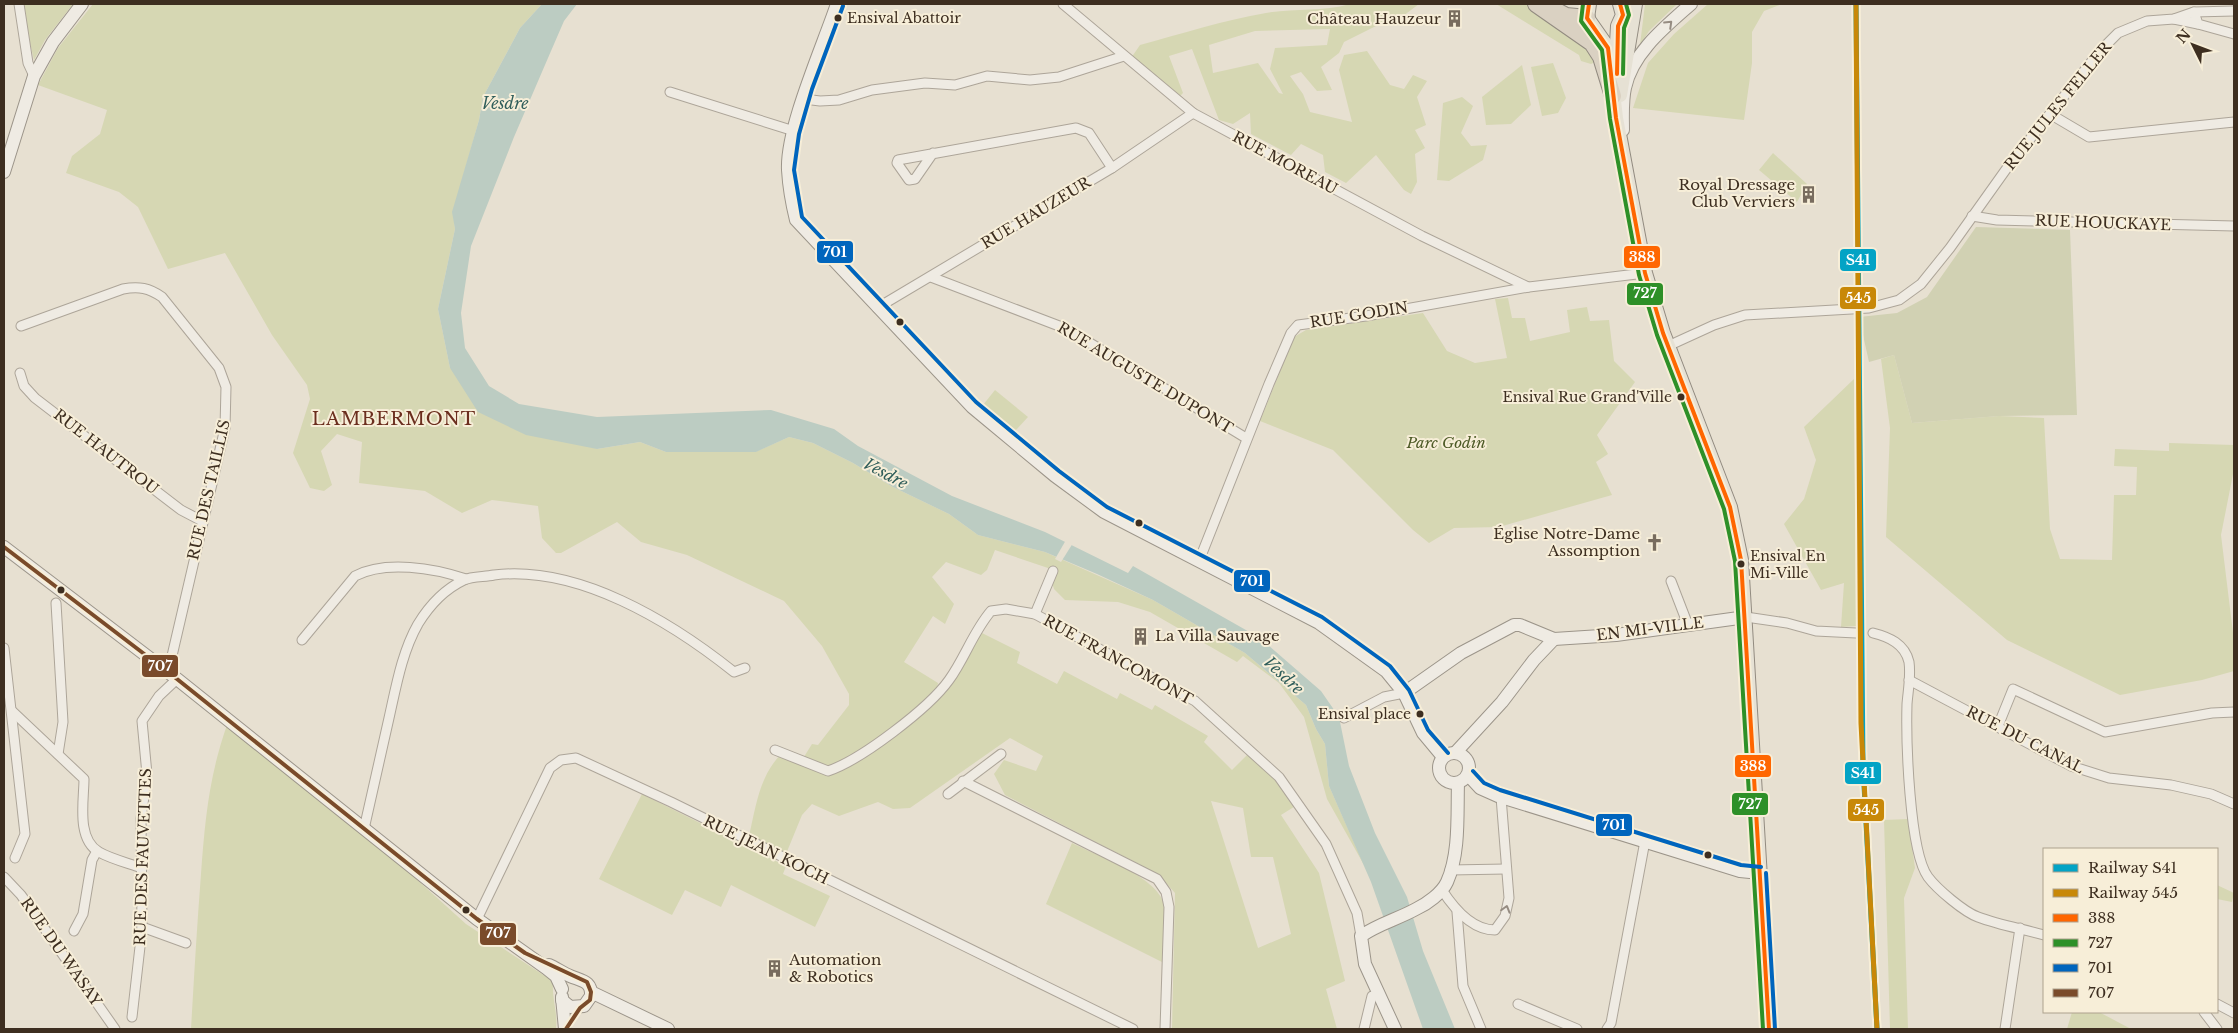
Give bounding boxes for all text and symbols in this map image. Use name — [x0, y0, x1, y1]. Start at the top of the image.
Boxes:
place label: Ensival Abattoir — [847, 9, 961, 27]
place label: Château Hauzeur — [1307, 9, 1442, 28]
building icon: Château Hauzeur — [1445, 9, 1465, 29]
marker: Ensival Abattoir — [833, 13, 843, 23]
north arrow — [2168, 20, 2218, 70]
one-way arrow — [1663, 21, 1672, 30]
text: N — [2172, 25, 2194, 47]
street label: RUE JULES FELLER — [2000, 37, 2116, 174]
water label: Vesdre — [481, 93, 529, 113]
street label: RUE MOREAU — [1229, 127, 1341, 198]
street label: RUE HAUZEUR — [977, 172, 1095, 253]
place label: Royal Dressage Club Verviers — [1679, 175, 1795, 211]
building icon: Royal Dressage Club Verviers — [1799, 184, 1819, 204]
street label: RUE HOUCKAYE — [2035, 211, 2172, 234]
line badge: 701 — [816, 240, 854, 264]
text: 701 — [823, 243, 847, 261]
line badge: 388 — [1623, 245, 1661, 269]
text: 388 — [1629, 248, 1655, 266]
line badge: S41 — [1839, 248, 1877, 272]
text: S41 — [1846, 251, 1870, 269]
line badge: 727 — [1626, 282, 1664, 306]
text: 727 — [1633, 284, 1658, 302]
line badge: 545 — [1839, 286, 1877, 310]
text: 545 — [1845, 289, 1871, 307]
street label: RUE GODIN — [1308, 297, 1410, 332]
unlabelled marker — [895, 317, 905, 327]
street label: RUE AUGUSTE DUPONT — [1054, 318, 1236, 438]
place label: Ensival Rue Grand'Ville — [1502, 388, 1672, 406]
marker: Ensival Rue Grand'Ville — [1676, 392, 1686, 402]
street label: RUE HAUTROU — [50, 405, 163, 499]
district label: LAMBERMONT — [312, 408, 476, 430]
street label: RUE DES TAILLIS — [183, 418, 234, 562]
park label: Parc Godin — [1405, 433, 1486, 452]
water label: Vesdre — [860, 453, 912, 493]
unlabelled marker — [1134, 518, 1144, 528]
place label: Église Notre-Dame Assomption — [1493, 524, 1640, 560]
church icon: Église Notre-Dame Assomption — [1644, 533, 1664, 553]
place label: Ensival En Mi-Ville — [1750, 547, 1826, 582]
marker: Ensival En Mi-Ville — [1736, 559, 1746, 569]
line badge: 701 — [1233, 569, 1271, 593]
text: 701 — [1240, 572, 1264, 590]
unlabelled marker — [56, 585, 66, 595]
street label: RUE FRANCOMONT — [1040, 610, 1196, 709]
street label: EN MI-VILLE — [1595, 612, 1705, 645]
building icon: La Villa Sauvage — [1131, 626, 1151, 646]
place label: La Villa Sauvage — [1155, 626, 1280, 645]
water label: Vesdre — [1260, 652, 1309, 699]
line badge: 707 — [141, 654, 179, 678]
text: 707 — [147, 657, 173, 675]
street label: RUE DU CANAL — [1963, 702, 2087, 777]
place label: Ensival place — [1318, 705, 1411, 723]
marker: Ensival place — [1415, 709, 1425, 719]
line badge: 388 — [1734, 754, 1772, 778]
text: 388 — [1740, 757, 1766, 775]
line badge: S41 — [1844, 761, 1882, 785]
text: S41 — [1851, 764, 1875, 782]
street label: RUE DES FAUVETTES — [130, 768, 155, 946]
line badge: 727 — [1731, 792, 1769, 816]
text: 727 — [1738, 795, 1763, 813]
line badge: 545 — [1847, 798, 1885, 822]
text: 545 — [1853, 801, 1879, 819]
street label: RUE JEAN KOCH — [701, 811, 832, 888]
line badge: 701 — [1595, 813, 1633, 837]
text: 701 — [1602, 816, 1626, 834]
legend — [2043, 848, 2218, 1013]
unlabelled marker — [1703, 850, 1713, 860]
text: Railway S41 — [2088, 858, 2177, 877]
text: Railway 545 — [2088, 883, 2178, 902]
street label: RUE DU WASAY — [17, 894, 107, 1011]
unlabelled marker — [461, 905, 471, 915]
one-way arrow — [1500, 905, 1511, 914]
text: 388 — [2088, 908, 2115, 927]
line badge: 707 — [479, 922, 517, 946]
text: 707 — [485, 924, 511, 942]
text: 727 — [2088, 933, 2113, 952]
place label: Automation & Robotics — [788, 950, 881, 986]
text: 701 — [2088, 958, 2113, 977]
building icon: Automation & Robotics — [765, 959, 785, 979]
text: 707 — [2088, 983, 2114, 1002]

